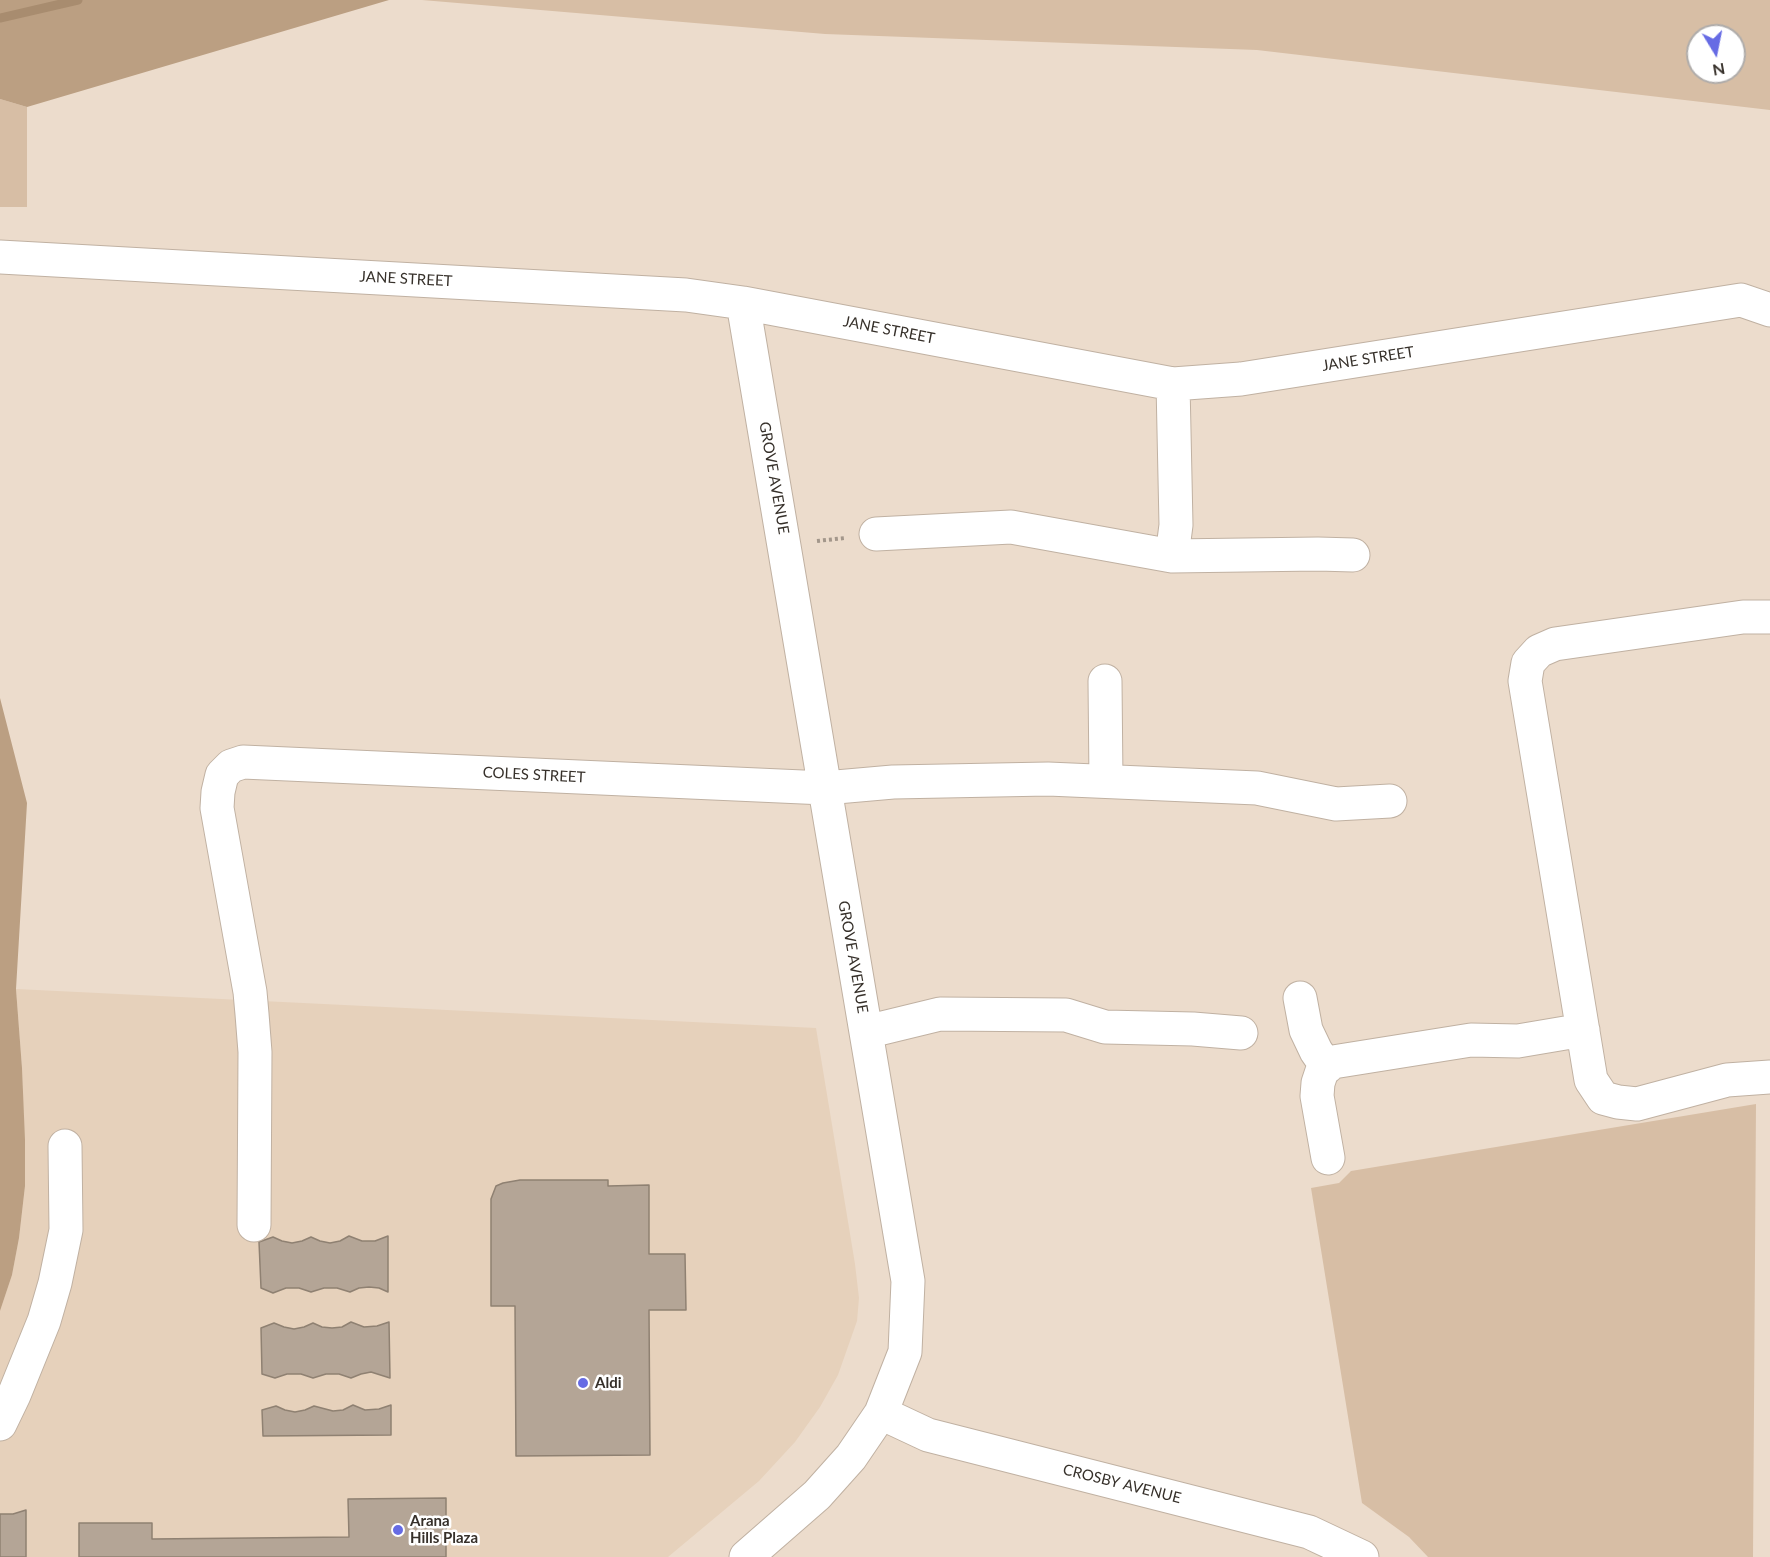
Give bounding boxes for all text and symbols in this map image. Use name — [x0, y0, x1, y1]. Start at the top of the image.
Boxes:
north arrow — [1686, 24, 1746, 84]
text: N — [1711, 60, 1727, 81]
street label: JANE STREET — [359, 268, 453, 290]
street label: JANE STREET — [842, 312, 936, 348]
street label: JANE STREET — [1321, 343, 1415, 375]
street label: GROVE AVENUE — [755, 420, 793, 536]
street label: COLES STREET — [482, 763, 586, 787]
street label: GROVE AVENUE — [834, 899, 872, 1015]
place label: Aldi — [595, 1374, 621, 1392]
marker: Aldi — [576, 1376, 590, 1390]
street label: CROSBY AVENUE — [1061, 1461, 1183, 1507]
place label: Arana Hills Plaza — [410, 1512, 478, 1547]
marker: Arana Hills Plaza — [391, 1523, 405, 1537]

